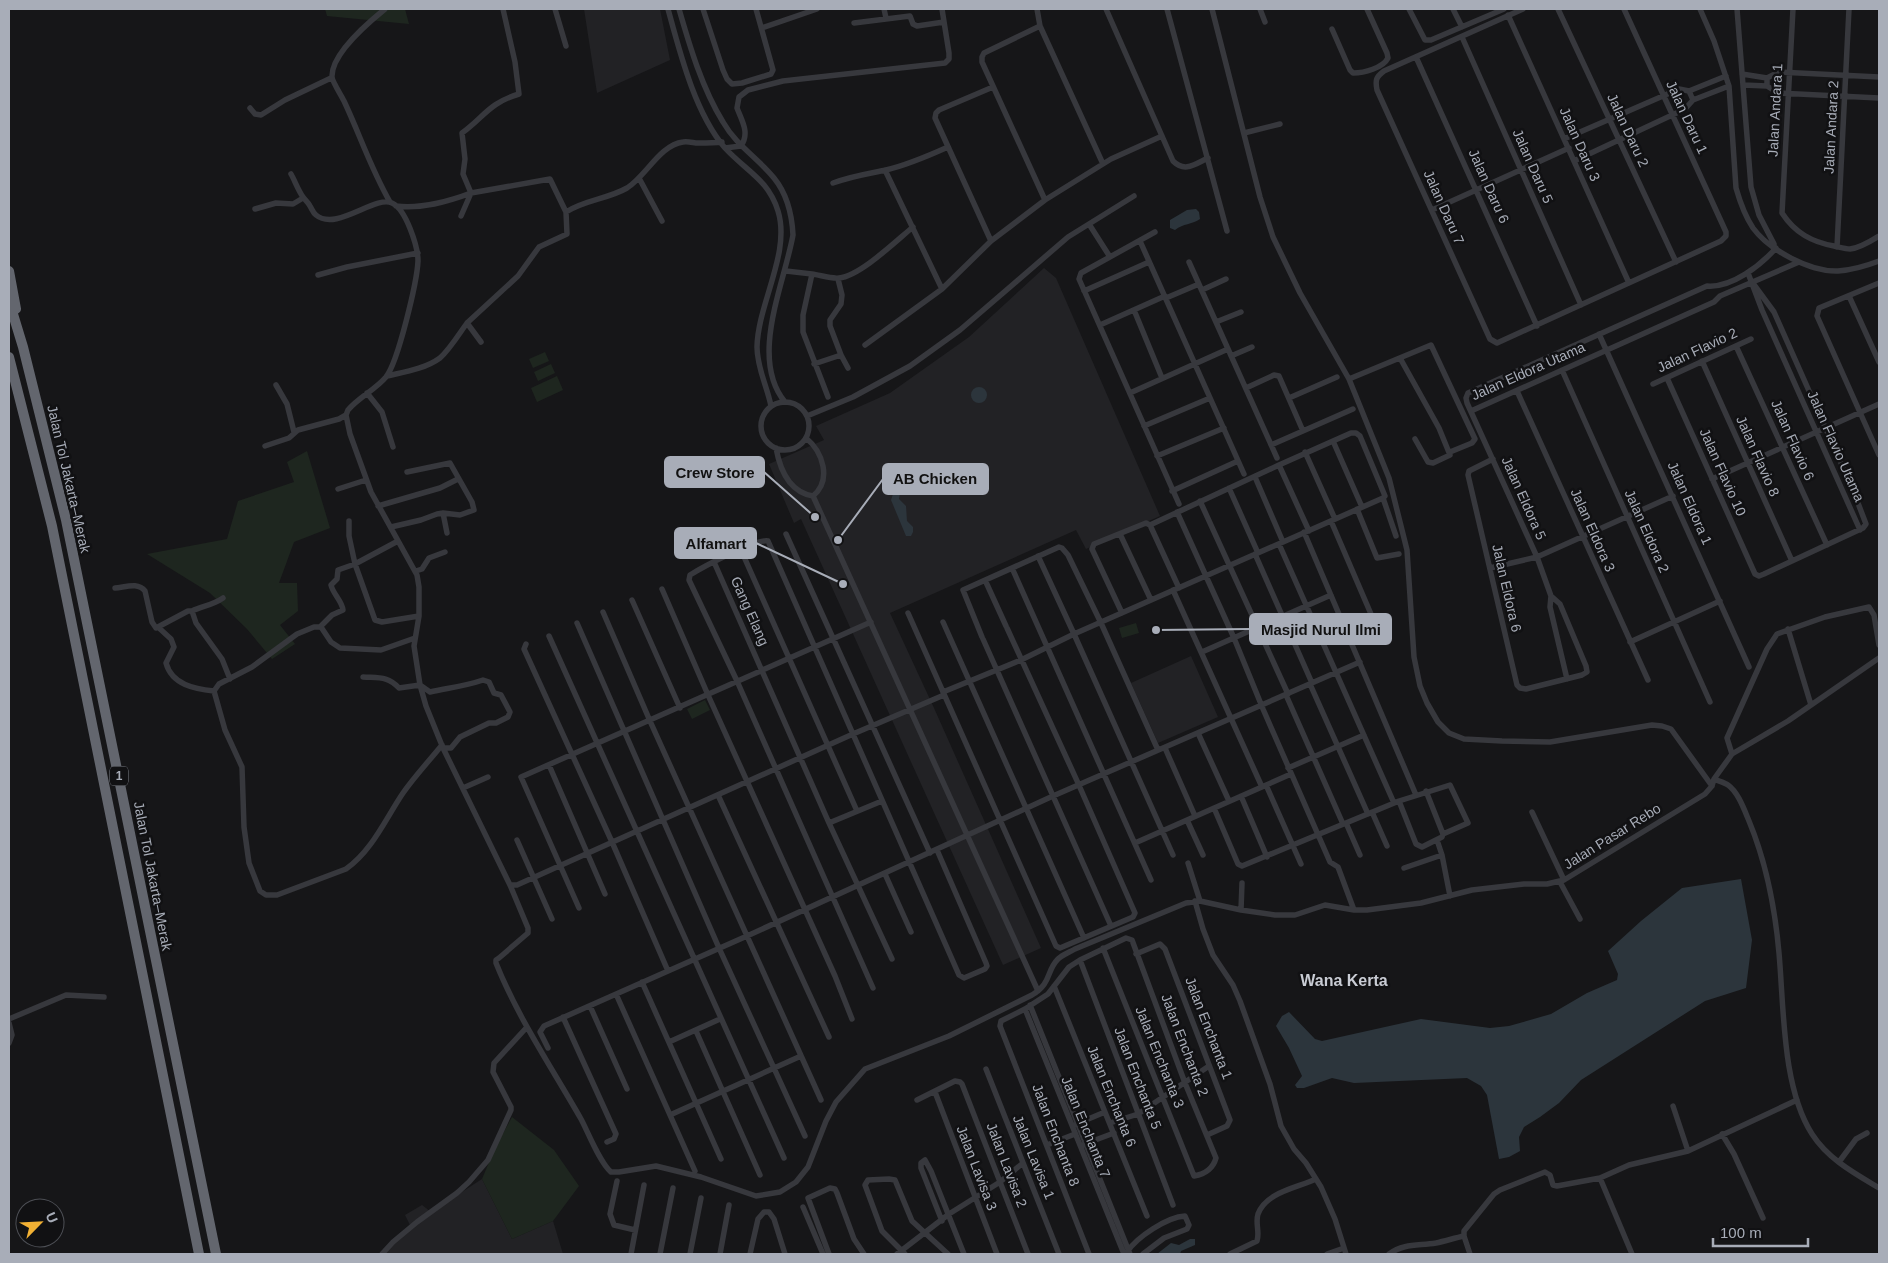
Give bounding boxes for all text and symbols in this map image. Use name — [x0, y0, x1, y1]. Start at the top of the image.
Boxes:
street label: Jalan Andara 1 — [1765, 63, 1785, 157]
street label: Jalan Daru 1 — [1663, 78, 1711, 157]
street label: Jalan Andara 2 — [1821, 80, 1841, 174]
street label: Jalan Daru 2 — [1604, 91, 1652, 170]
street label: Jalan Daru 3 — [1557, 104, 1604, 184]
street label: Jalan Daru 5 — [1510, 126, 1557, 206]
street label: Jalan Daru 6 — [1466, 146, 1513, 226]
street label: Jalan Daru 7 — [1421, 167, 1468, 247]
street label: Jalan Flavio 2 — [1654, 324, 1740, 376]
street label: Jalan Eldora Utama — [1469, 339, 1588, 403]
street label: Jalan Flavio Utama — [1804, 388, 1868, 504]
street label: Jalan Flavio 6 — [1768, 397, 1818, 483]
street label: Jalan Tol Jakarta–Merak — [44, 403, 94, 556]
street label: Jalan Flavio 8 — [1733, 413, 1783, 499]
street label: Jalan Flavio 10 — [1697, 426, 1750, 518]
street label: Jalan Eldora 5 — [1498, 454, 1550, 542]
callout: Crew Store — [665, 457, 764, 487]
street label: Jalan Eldora 1 — [1664, 459, 1716, 547]
text: Crew Store — [675, 464, 755, 481]
callout: AB Chicken — [883, 464, 988, 494]
text: AB Chicken — [893, 470, 977, 487]
street label: Jalan Eldora 3 — [1567, 486, 1619, 574]
street label: Jalan Eldora 2 — [1621, 487, 1673, 575]
callout: Alfamart — [675, 528, 756, 558]
text: Alfamart — [686, 535, 746, 552]
street label: Jalan Eldora 6 — [1489, 543, 1525, 634]
street label: Gang Elang — [728, 574, 772, 648]
callout: Masjid Nurul Ilmi — [1250, 614, 1391, 644]
text: Masjid Nurul Ilmi — [1261, 621, 1381, 638]
road number: 1 — [110, 766, 128, 786]
street label: Jalan Tol Jakarta–Merak — [131, 800, 175, 953]
street label: Jalan Pasar Rebo — [1561, 800, 1664, 872]
district label: Wana Kerta — [1300, 972, 1388, 989]
street label: Jalan Enchanta 1 — [1182, 975, 1236, 1082]
street label: Jalan Enchanta 2 — [1158, 992, 1212, 1099]
street label: Jalan Enchanta 3 — [1132, 1004, 1188, 1110]
street label: Jalan Enchanta 5 — [1111, 1025, 1165, 1132]
street label: Jalan Enchanta 6 — [1084, 1043, 1140, 1149]
street label: Jalan Enchanta 7 — [1058, 1074, 1114, 1180]
street label: Jalan Enchanta 8 — [1029, 1082, 1083, 1189]
street label: Jalan Lavisa 1 — [1010, 1113, 1058, 1202]
street label: Jalan Lavisa 2 — [983, 1120, 1031, 1210]
street label: Jalan Lavisa 3 — [953, 1123, 1001, 1213]
north arrow — [15, 1198, 65, 1248]
text: U — [43, 1210, 61, 1226]
scale bar — [1713, 1216, 1808, 1248]
text: 100 m — [1720, 1224, 1762, 1241]

